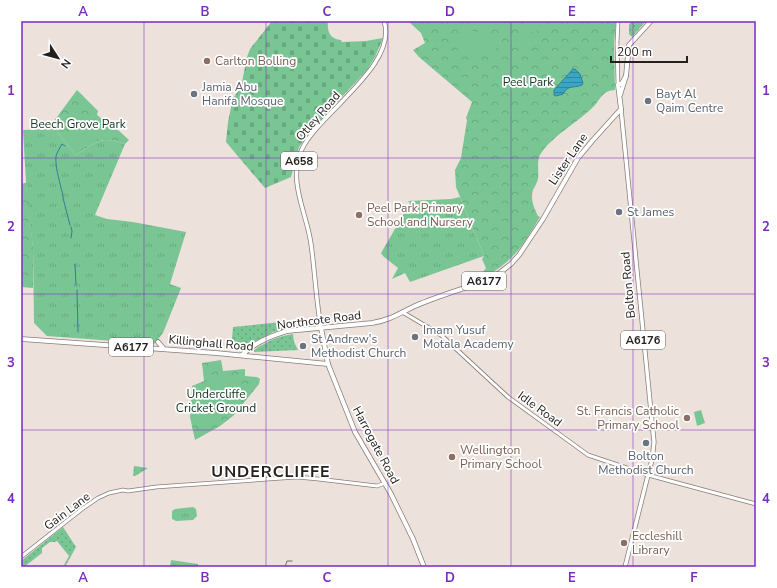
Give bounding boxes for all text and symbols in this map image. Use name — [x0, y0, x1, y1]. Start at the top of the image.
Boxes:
text: A — [78, 3, 88, 21]
text: B — [201, 3, 210, 21]
text: C — [323, 3, 332, 21]
text: D — [445, 3, 455, 21]
text: E — [568, 3, 576, 21]
text: F — [690, 3, 698, 21]
north arrow — [38, 38, 78, 78]
scale bar — [611, 38, 687, 64]
text: 200 m — [617, 44, 652, 60]
place label: Carlton Bolling — [215, 53, 296, 69]
text: N — [57, 56, 74, 71]
marker: Carlton Bolling — [202, 56, 212, 66]
park label: Peel Park — [503, 74, 554, 90]
place label: Jamia Abu Hanifa Mosque — [201, 79, 283, 109]
text: 1 — [7, 82, 15, 100]
text: 1 — [762, 82, 770, 100]
place label: Bayt Al Qaim Centre — [656, 86, 723, 116]
street label: Otley Road — [292, 88, 344, 144]
marker: Jamia Abu Hanifa Mosque — [189, 89, 199, 99]
marker: Bayt Al Qaim Centre — [643, 96, 653, 106]
park label: Beech Grove Park — [30, 116, 127, 132]
street label: Lister Lane — [545, 130, 591, 188]
road number: A658 — [281, 152, 317, 170]
place label: Peel Park Primary School and Nursery — [367, 200, 474, 230]
place label: St James — [627, 204, 675, 220]
marker: St James — [614, 207, 624, 217]
marker: Peel Park Primary School and Nursery — [354, 210, 364, 220]
text: 2 — [7, 218, 15, 236]
text: 2 — [762, 218, 770, 236]
street label: Bolton Road — [617, 251, 639, 319]
road number: A6177 — [462, 272, 506, 290]
street label: Northcote Road — [276, 307, 362, 333]
place label: Imam Yusuf Motala Academy — [423, 322, 515, 352]
street label: Killinghall Road — [168, 331, 254, 355]
place label: St Andrew's Methodist Church — [311, 331, 406, 361]
road number: A6176 — [621, 331, 665, 349]
marker: Imam Yusuf Motala Academy — [410, 332, 420, 342]
road number: A6177 — [109, 338, 153, 356]
marker: St Andrew's Methodist Church — [298, 341, 308, 351]
text: 3 — [7, 354, 15, 372]
text: 3 — [762, 354, 770, 372]
park label: Undercliffe Cricket Ground — [176, 386, 256, 416]
street label: Idle Road — [515, 388, 565, 430]
street label: Harrogate Road — [349, 403, 403, 487]
place label: St. Francis Catholic Primary School — [577, 403, 679, 433]
marker: St. Francis Catholic Primary School — [682, 413, 692, 423]
marker: Bolton Methodist Church — [641, 438, 651, 448]
place label: Wellington Primary School — [460, 442, 542, 472]
place label: Bolton Methodist Church — [598, 448, 694, 478]
marker: Wellington Primary School — [447, 452, 457, 462]
district label: UNDERCLIFFE — [211, 461, 331, 483]
street label: Gain Lane — [41, 488, 93, 534]
text: 4 — [7, 490, 15, 508]
text: 4 — [762, 490, 770, 508]
place label: Eccleshill Library — [632, 528, 683, 558]
marker: Eccleshill Library — [619, 538, 629, 548]
text: A — [78, 569, 88, 587]
text: B — [201, 569, 210, 587]
text: C — [323, 569, 332, 587]
text: D — [445, 569, 455, 587]
text: E — [568, 569, 576, 587]
text: F — [690, 569, 698, 587]

